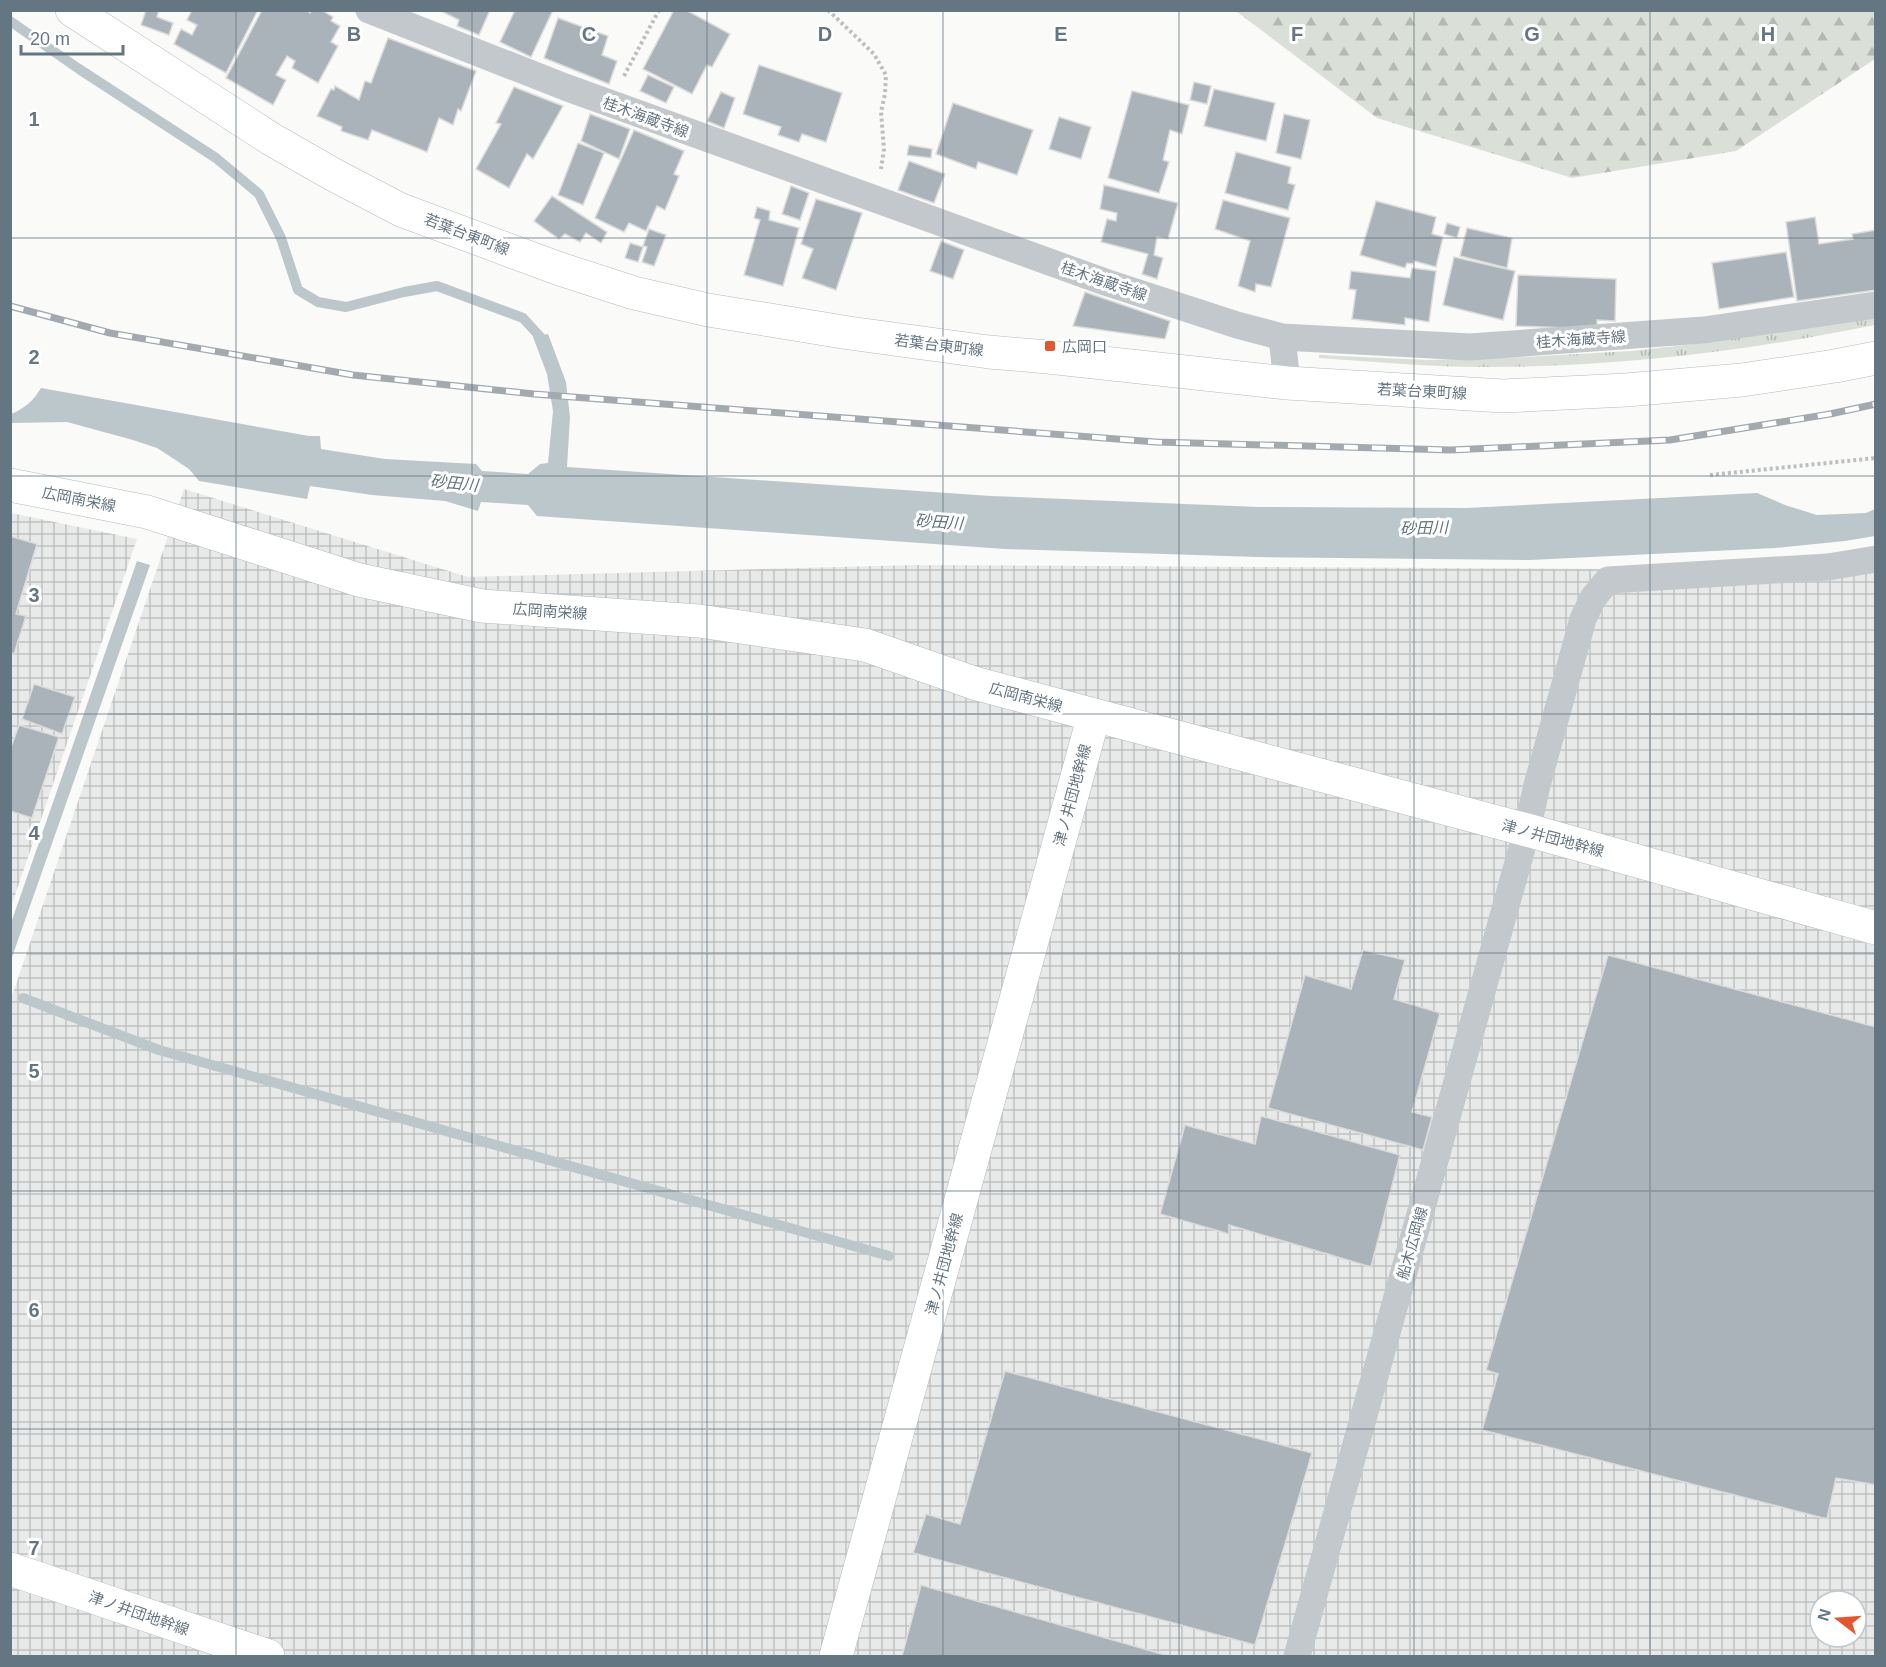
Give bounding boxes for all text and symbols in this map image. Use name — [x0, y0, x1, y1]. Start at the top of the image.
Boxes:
scale bar — [21, 18, 123, 56]
text: B — [347, 23, 361, 45]
text: C — [582, 23, 596, 45]
text: D — [818, 23, 832, 45]
text: E — [1054, 23, 1068, 45]
text: F — [1291, 23, 1303, 45]
text: G — [1524, 23, 1540, 45]
text: H — [1761, 23, 1775, 45]
text: 20 m — [30, 29, 70, 49]
street label: 桂木海蔵寺線 — [601, 94, 691, 140]
text: 1 — [28, 108, 40, 130]
street label: 若葉台東町線 — [422, 210, 512, 258]
street label: 桂木海蔵寺線 — [1059, 258, 1149, 304]
street label: 桂木海蔵寺線 — [1536, 327, 1626, 351]
street label: 若葉台東町線 — [893, 331, 985, 359]
place label: 広岡口 — [1062, 338, 1107, 355]
marker: 広岡口 — [1043, 339, 1057, 353]
text: 2 — [28, 346, 40, 368]
street label: 若葉台東町線 — [1377, 380, 1467, 402]
water label: 砂田川 — [429, 472, 481, 494]
street label: 広岡南栄線 — [41, 483, 117, 515]
water label: 砂田川 — [914, 512, 966, 532]
water label: 砂田川 — [1400, 519, 1450, 537]
text: 3 — [28, 584, 40, 606]
street label: 広岡南栄線 — [512, 600, 588, 622]
street label: 広岡南栄線 — [988, 679, 1064, 715]
street label: 津ノ井団地幹線 — [1050, 742, 1094, 848]
street label: 津ノ井団地幹線 — [1500, 816, 1606, 860]
text: 4 — [28, 822, 40, 844]
text: 5 — [28, 1060, 40, 1082]
street label: 船木広岡線 — [1393, 1205, 1431, 1281]
street label: 津ノ井団地幹線 — [922, 1211, 966, 1317]
text: 6 — [28, 1299, 40, 1321]
text: 7 — [28, 1537, 40, 1559]
street label: 津ノ井団地幹線 — [87, 1588, 191, 1638]
north arrow — [1808, 1589, 1868, 1649]
text: N — [1814, 1607, 1834, 1623]

